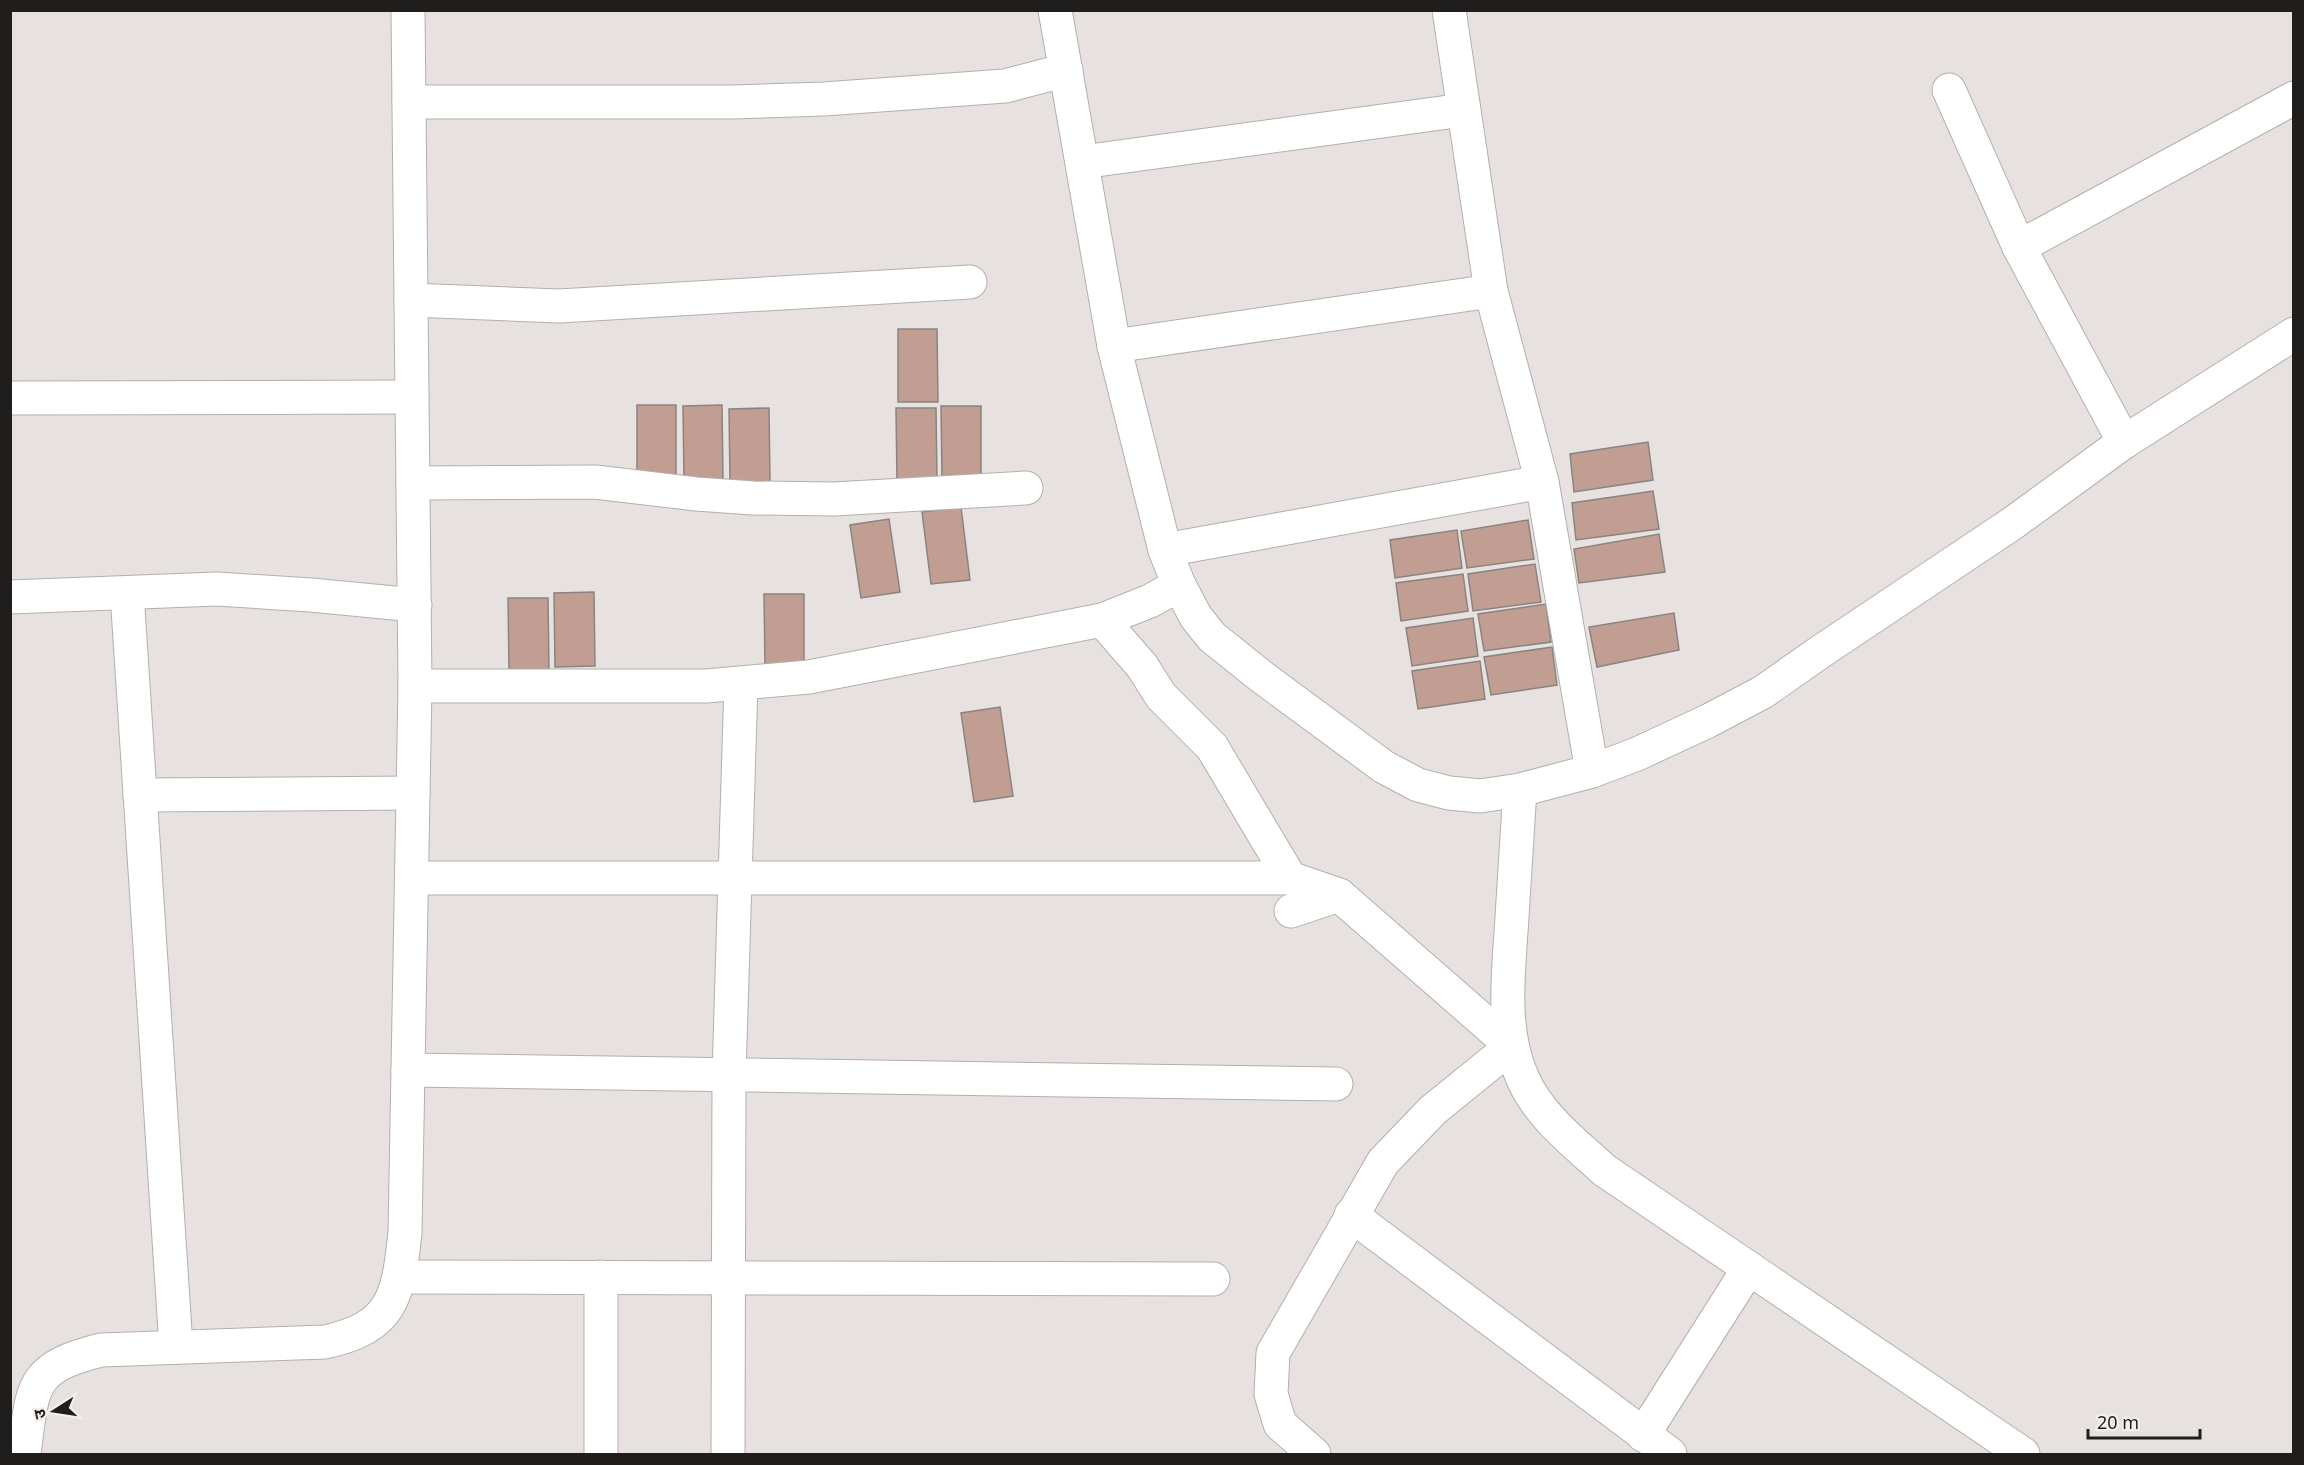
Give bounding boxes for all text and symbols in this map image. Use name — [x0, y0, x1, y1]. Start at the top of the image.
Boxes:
north arrow — [24, 1381, 84, 1441]
scale bar — [2088, 1402, 2200, 1440]
text: उ — [27, 1407, 51, 1421]
text: 20 m — [2097, 1410, 2139, 1434]

